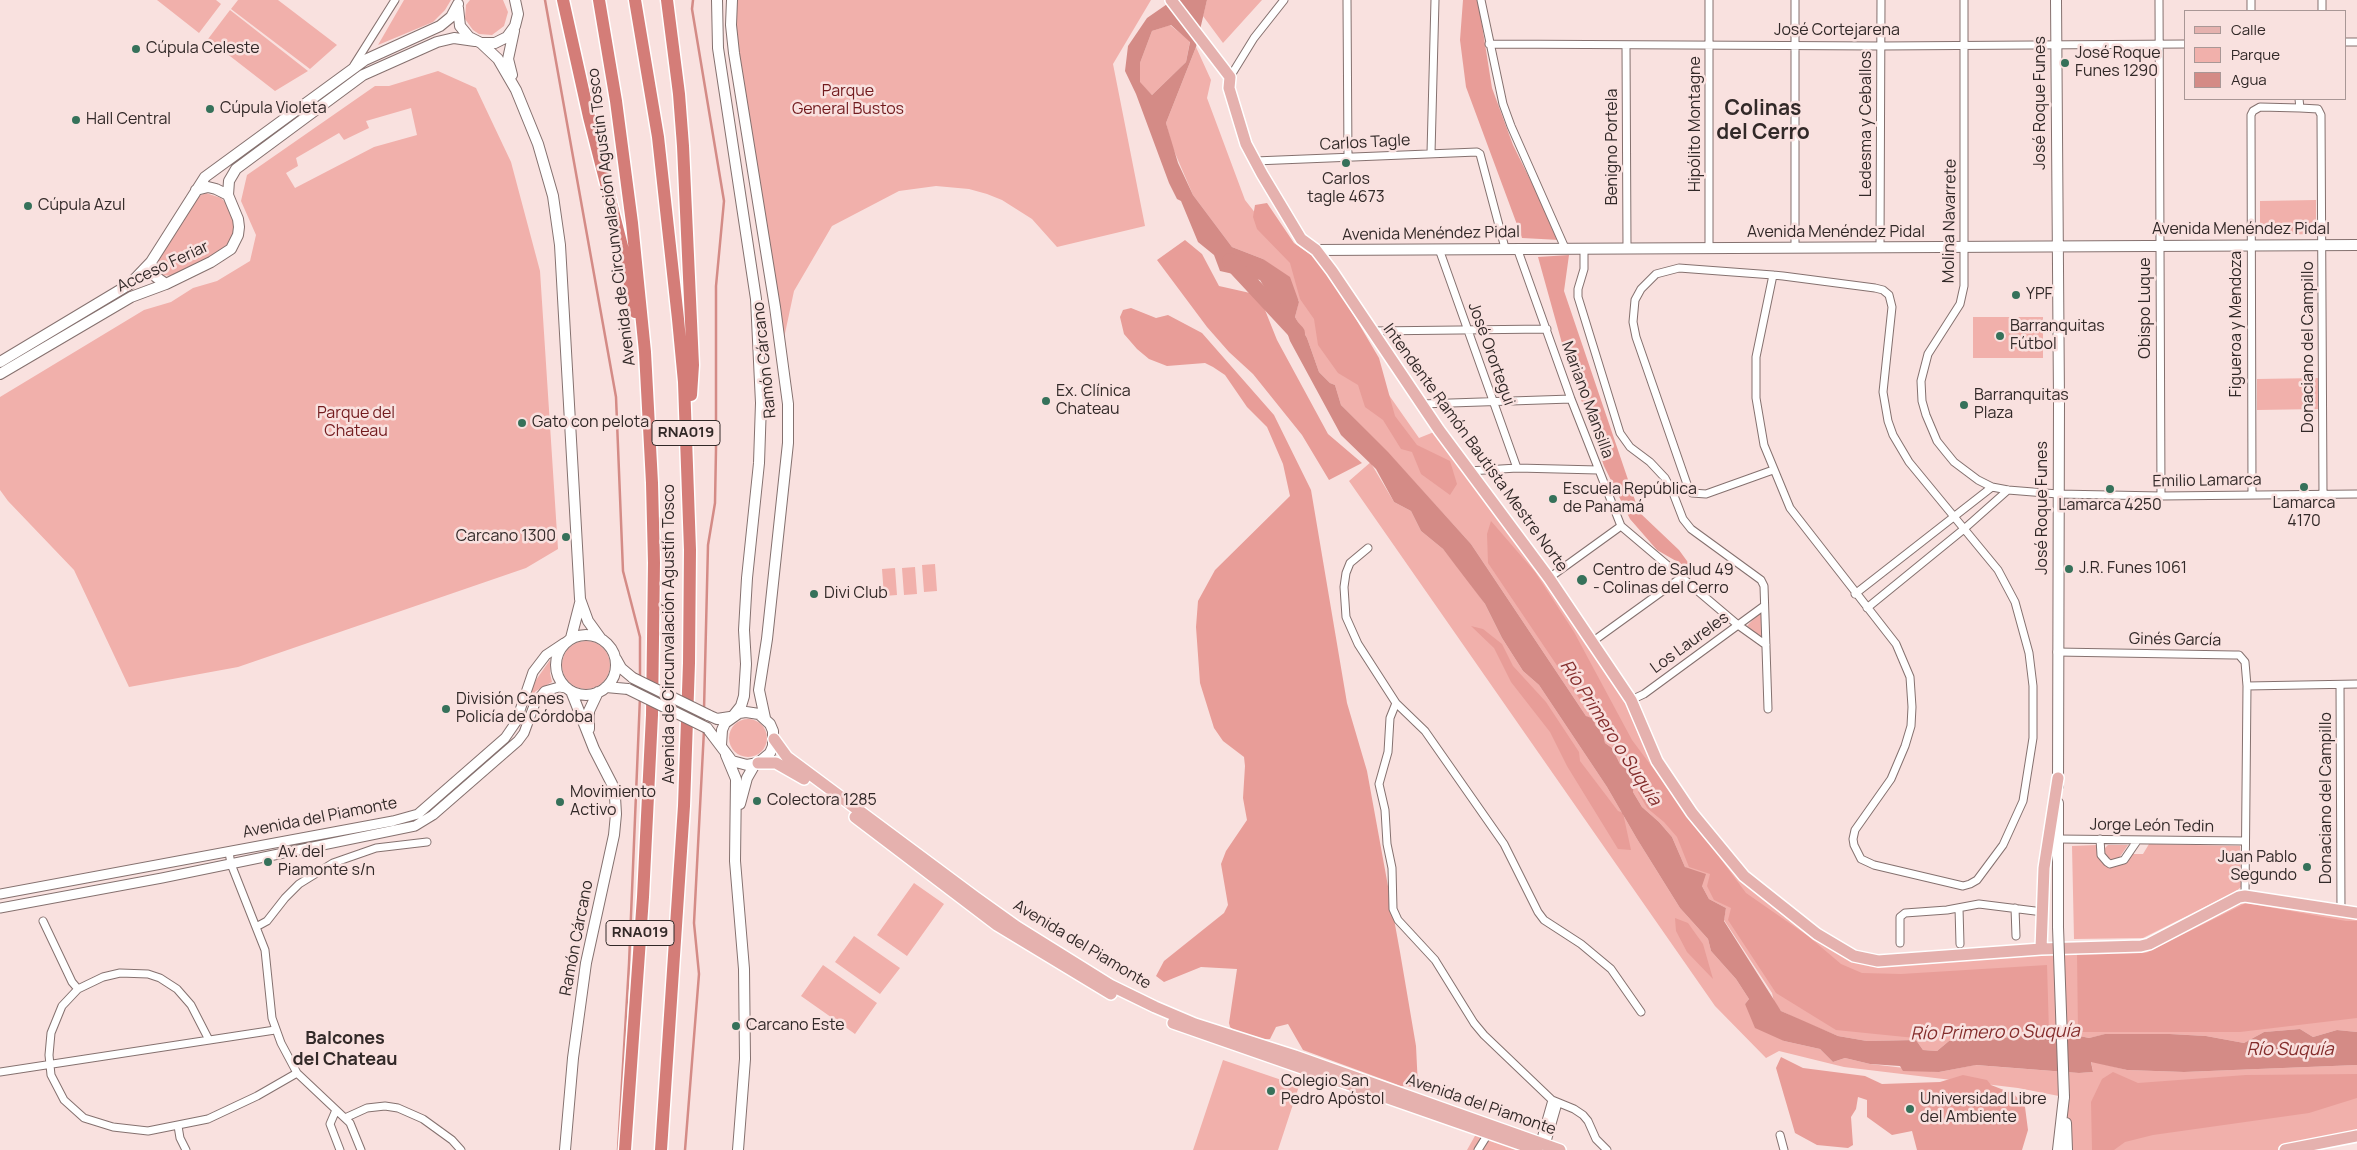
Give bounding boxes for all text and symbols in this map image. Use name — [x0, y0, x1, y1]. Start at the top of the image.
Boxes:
legend — [2184, 10, 2347, 100]
text: Calle — [2231, 19, 2266, 40]
street label: José Cortejarena — [1774, 21, 1900, 41]
street label: José Roque Funes — [2031, 36, 2051, 170]
place label: Cúpula Celeste — [146, 39, 259, 59]
marker: Cúpula Celeste — [130, 43, 142, 55]
place label: José Roque Funes 1290 — [2075, 44, 2161, 82]
text: Parque — [2231, 44, 2280, 65]
street label: Ledesma y Ceballos — [1857, 51, 1877, 197]
street label: Hipólito Montagne — [1686, 56, 1706, 192]
marker: José Roque Funes 1290 — [2059, 57, 2071, 69]
street label: Avenida de Circunvalación Agustín Tosco — [584, 67, 640, 367]
text: Agua — [2231, 69, 2267, 90]
park label: Parque General Bustos — [792, 82, 904, 120]
street label: Benigno Portela — [1603, 89, 1623, 205]
district label: Colinas del Cerro — [1716, 96, 1810, 146]
place label: Cúpula Violeta — [220, 99, 327, 119]
marker: Cúpula Violeta — [204, 103, 216, 115]
place label: Hall Central — [86, 110, 171, 130]
marker: Hall Central — [70, 114, 82, 126]
street label: Carlos Tagle — [1319, 131, 1411, 155]
marker: Carlos tagle 4673 — [1340, 157, 1352, 169]
street label: Molina Navarrete — [1939, 159, 1961, 283]
place label: Carlos tagle 4673 — [1307, 170, 1385, 208]
place label: Cúpula Azul — [38, 196, 126, 216]
marker: Cúpula Azul — [22, 200, 34, 212]
street label: Avenida Menéndez Pidal — [2152, 220, 2330, 240]
street label: Avenida Menéndez Pidal — [1342, 223, 1520, 245]
street label: Avenida Menéndez Pidal — [1747, 223, 1925, 243]
street label: Acceso Feriar — [114, 237, 212, 297]
street label: Figueroa y Mendoza — [2227, 251, 2247, 397]
street label: Obispo Luque — [2136, 257, 2156, 359]
street label: Donaciano del Campillo — [2299, 261, 2319, 433]
place label: YPF — [2026, 285, 2053, 305]
marker: YPF — [2010, 289, 2022, 301]
street label: José Orortegui — [1463, 300, 1519, 408]
street label: Ramón Cárcano — [749, 301, 781, 419]
place label: Barranquitas Fútbol — [2010, 317, 2105, 355]
street label: Intendente Ramón Bautista Mestre Norte — [1379, 320, 1571, 576]
marker: Barranquitas Fútbol — [1994, 330, 2006, 342]
street label: Mariano Mansilla — [1557, 339, 1617, 461]
place label: Ex. Clínica Chateau — [1056, 382, 1131, 420]
place label: Barranquitas Plaza — [1974, 386, 2069, 424]
marker: Ex. Clínica Chateau — [1040, 395, 1052, 407]
marker: Barranquitas Plaza — [1958, 399, 1970, 411]
park label: Parque del Chateau — [317, 404, 395, 442]
place label: Gato con pelota — [532, 413, 649, 433]
marker: Gato con pelota — [516, 417, 528, 429]
road number: RNA019 — [652, 420, 720, 446]
street label: José Roque Funes — [2033, 441, 2053, 575]
street label: Emilio Lamarca — [2152, 470, 2262, 492]
place label: Escuela República de Panamá — [1563, 480, 1697, 518]
marker: Lamarca 4170 — [2298, 481, 2310, 493]
marker: Lamarca 4250 — [2104, 483, 2116, 495]
street label: Avenida de Circunvalación Agustín Tosco — [660, 484, 680, 784]
marker: Escuela República de Panamá — [1547, 493, 1559, 505]
place label: Lamarca 4170 — [2273, 494, 2335, 532]
place label: Lamarca 4250 — [2058, 496, 2162, 516]
place label: Carcano 1300 — [456, 527, 556, 547]
marker: Carcano 1300 — [560, 531, 572, 543]
place label: J.R. Funes 1061 — [2079, 559, 2187, 579]
place label: Centro de Salud 49 - Colinas del Cerro — [1593, 561, 1734, 599]
marker: J.R. Funes 1061 — [2063, 563, 2075, 575]
marker: Centro de Salud 49 - Colinas del Cerro — [1575, 573, 1589, 587]
place label: Divi Club — [824, 584, 888, 604]
marker: Divi Club — [808, 588, 820, 600]
street label: Los Laureles — [1647, 608, 1733, 678]
street label: Ginés García — [2129, 630, 2221, 650]
water label: Río Primero o Suquía — [1555, 656, 1665, 810]
place label: División Canes Policía de Córdoba — [456, 690, 593, 728]
marker: División Canes Policía de Córdoba — [440, 703, 452, 715]
street label: Donaciano del Campillo — [2317, 712, 2337, 884]
place label: Movimiento Activo — [570, 783, 656, 821]
place label: Colectora 1285 — [767, 791, 877, 811]
street label: Avenida del Piamonte — [241, 794, 399, 842]
marker: Colectora 1285 — [751, 795, 763, 807]
marker: Movimiento Activo — [554, 796, 566, 808]
street label: Jorge León Tedin — [2090, 815, 2214, 837]
place label: Av. del Piamonte s/n — [278, 843, 375, 881]
place label: Juan Pablo Segundo — [2218, 848, 2297, 886]
marker: Av. del Piamonte s/n — [262, 856, 274, 868]
marker: Juan Pablo Segundo — [2301, 861, 2313, 873]
street label: Ramón Cárcano — [556, 879, 598, 997]
street label: Avenida del Piamonte — [1010, 896, 1154, 994]
road number: RNA019 — [606, 920, 674, 946]
place label: Carcano Este — [746, 1016, 845, 1036]
marker: Carcano Este — [730, 1020, 742, 1032]
water label: Río Primero o Suquía — [1910, 1021, 2080, 1045]
district label: Balcones del Chateau — [292, 1028, 398, 1070]
water label: Río Suquía — [2246, 1039, 2334, 1061]
street label: Avenida del Piamonte — [1404, 1070, 1558, 1140]
place label: Colegio San Pedro Apóstol — [1281, 1072, 1384, 1110]
marker: Colegio San Pedro Apóstol — [1265, 1085, 1277, 1097]
place label: Universidad Libre del Ambiente — [1920, 1090, 2047, 1128]
marker: Universidad Libre del Ambiente — [1904, 1103, 1916, 1115]

